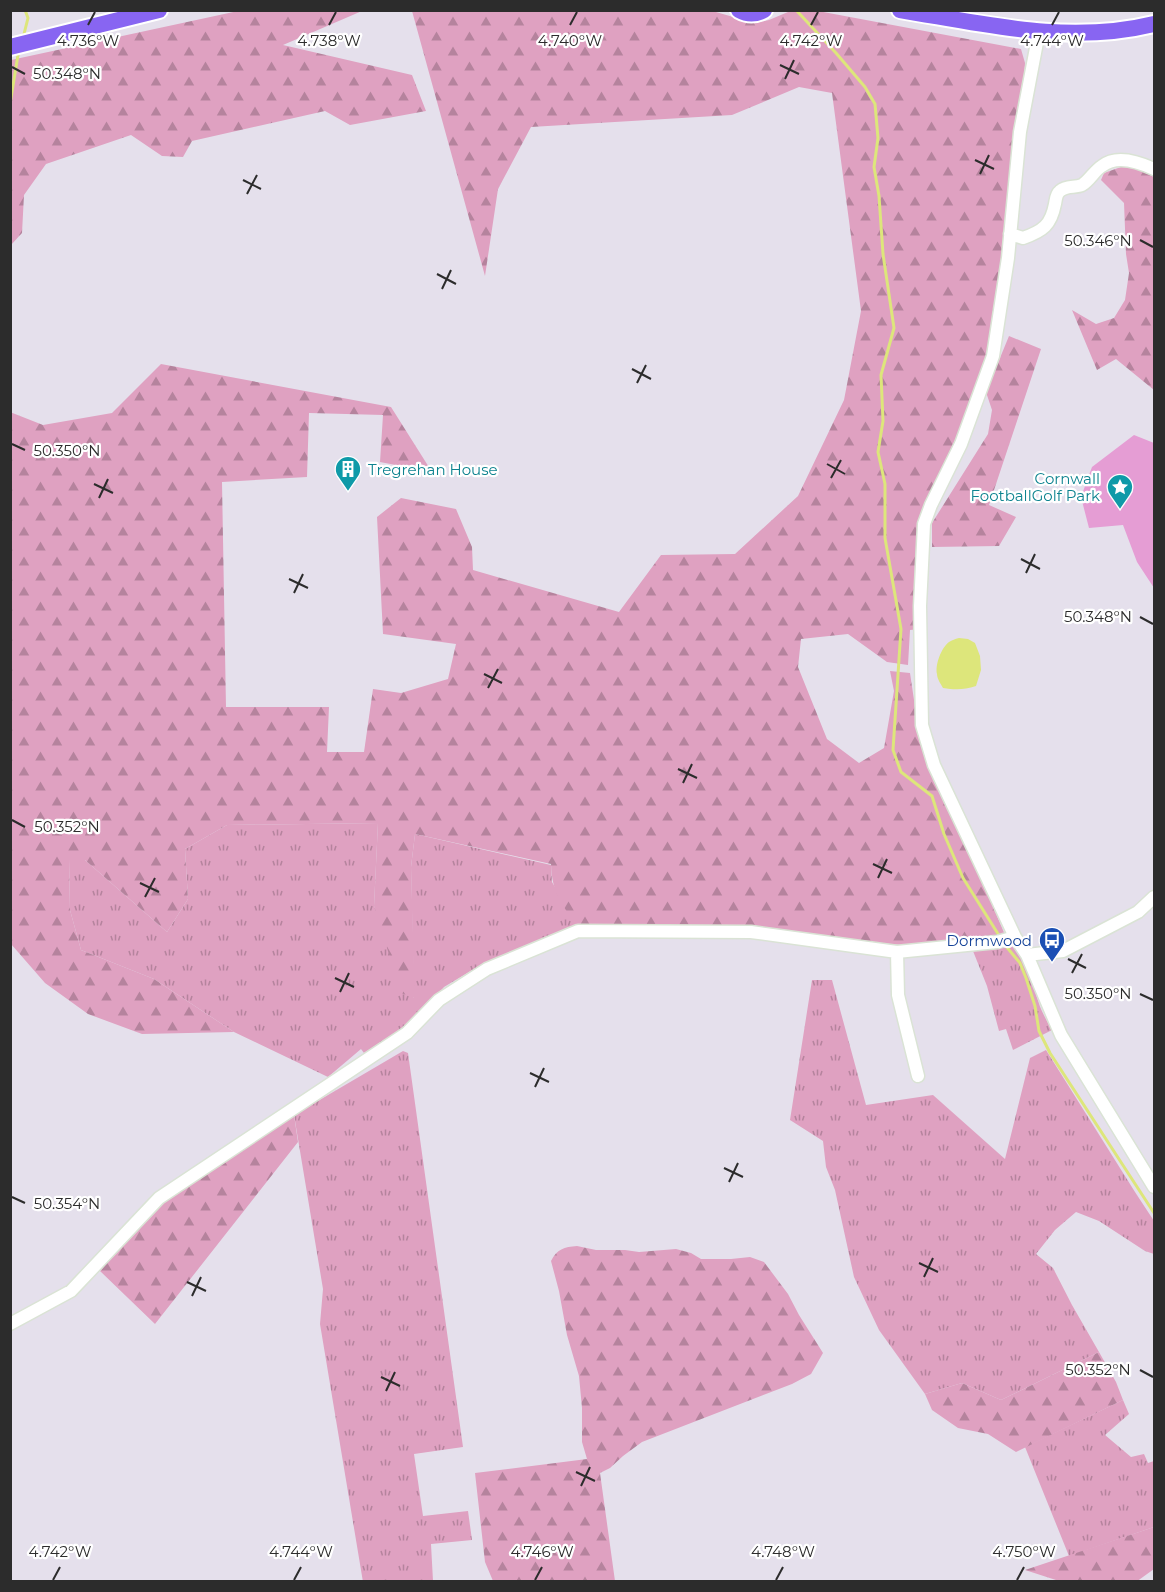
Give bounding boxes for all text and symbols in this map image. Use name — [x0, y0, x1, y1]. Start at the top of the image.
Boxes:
text: 4.736°W — [57, 31, 120, 50]
text: 4.738°W — [297, 31, 361, 50]
text: 4.740°W — [538, 31, 602, 50]
text: 4.742°W — [780, 31, 843, 50]
text: 4.744°W — [1020, 31, 1084, 50]
text: 50.348°N — [33, 64, 101, 83]
text: 50.346°N — [1064, 231, 1132, 250]
text: 50.350°N — [34, 441, 100, 460]
building icon: Tregrehan House — [333, 454, 363, 492]
place label: Tregrehan House — [368, 460, 498, 479]
place label: Cornwall FootballGolf Park — [971, 469, 1100, 505]
place icon: Cornwall FootballGolf Park — [1105, 472, 1135, 510]
text: 50.348°N — [1064, 607, 1132, 626]
text: 50.352°N — [34, 817, 100, 836]
bus stop icon: Dormwood — [1037, 925, 1067, 963]
place label: Dormwood — [947, 931, 1032, 950]
text: 50.350°N — [1065, 984, 1131, 1003]
text: 50.354°N — [34, 1194, 100, 1213]
text: 50.352°N — [1065, 1360, 1131, 1379]
text: 4.742°W — [29, 1542, 92, 1561]
text: 4.744°W — [269, 1542, 333, 1561]
text: 4.746°W — [510, 1542, 574, 1561]
text: 4.748°W — [751, 1542, 815, 1561]
text: 4.750°W — [992, 1542, 1056, 1561]

